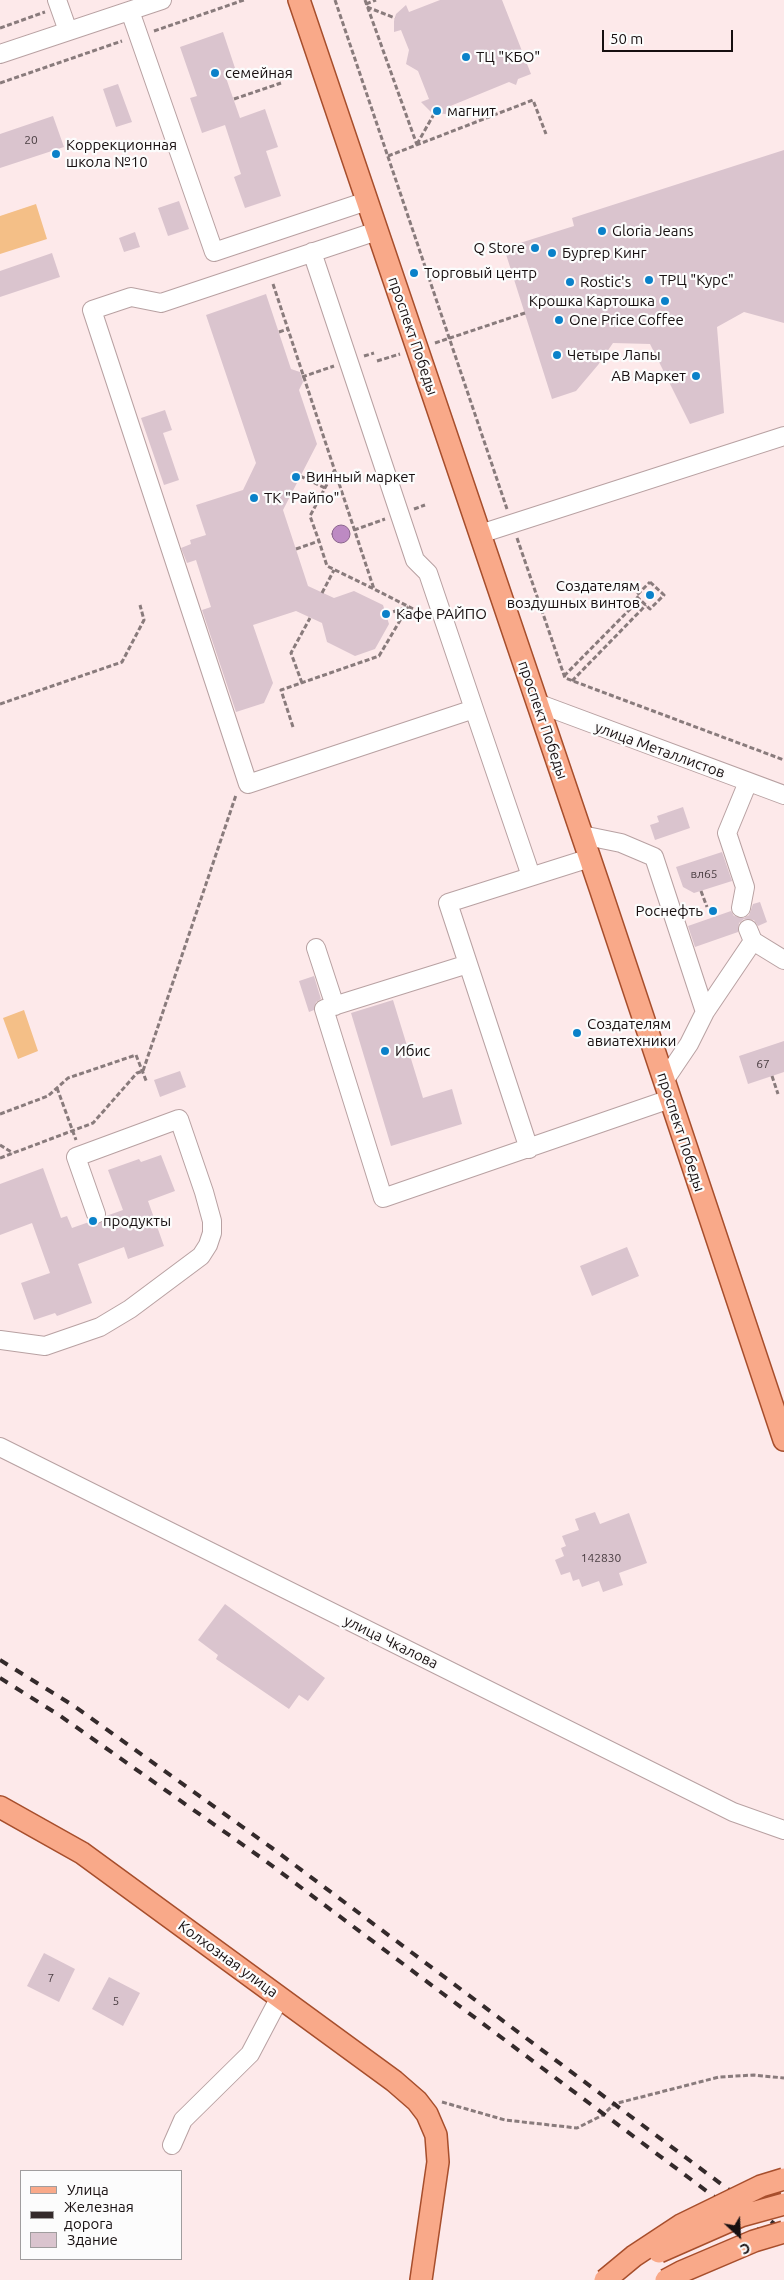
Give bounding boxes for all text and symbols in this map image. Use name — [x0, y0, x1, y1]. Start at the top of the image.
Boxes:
scale bar — [604, 20, 735, 52]
text: 50 m — [610, 30, 643, 47]
place label: ТЦ "КБО" — [476, 48, 540, 66]
marker: ТЦ "КБО" — [460, 51, 472, 63]
place label: семейная — [225, 64, 293, 82]
marker: семейная — [209, 67, 221, 79]
place label: магнит — [447, 102, 496, 120]
marker: магнит — [431, 105, 443, 117]
house number: 20 — [24, 133, 38, 147]
place label: Коррекционная школа №10 — [66, 136, 177, 171]
marker: Коррекционная школа №10 — [50, 148, 62, 160]
place label: Gloria Jeans — [612, 222, 694, 240]
marker: Gloria Jeans — [596, 225, 608, 237]
place label: Q Store — [473, 239, 525, 257]
marker: Q Store — [529, 242, 541, 254]
place label: Бургер Кинг — [562, 244, 647, 262]
marker: Бургер Кинг — [546, 247, 558, 259]
place label: Торговый центр — [424, 264, 537, 282]
marker: Торговый центр — [408, 267, 420, 279]
place label: ТРЦ "Курс" — [659, 271, 734, 289]
place label: Rostic's — [580, 273, 631, 291]
street label: проспект Победы — [384, 274, 442, 398]
marker: ТРЦ "Курс" — [643, 274, 655, 286]
marker: Rostic's — [564, 276, 576, 288]
place label: Крошка Картошка — [529, 292, 655, 310]
marker: Крошка Картошка — [659, 295, 671, 307]
place label: One Price Coffee — [569, 311, 684, 329]
marker: One Price Coffee — [553, 314, 565, 326]
place label: Четыре Лапы — [567, 346, 661, 364]
marker: Четыре Лапы — [551, 349, 563, 361]
place label: АВ Маркет — [611, 367, 686, 385]
marker: АВ Маркет — [690, 370, 702, 382]
place label: Винный маркет — [306, 468, 415, 486]
marker: Винный маркет — [290, 471, 302, 483]
place label: ТК "Райпо" — [264, 489, 339, 507]
marker: ТК "Райпо" — [248, 492, 260, 504]
place label: Создателям воздушных винтов — [507, 577, 640, 612]
marker: Создателям воздушных винтов — [644, 589, 656, 601]
place label: Кафе РАЙПО — [396, 605, 487, 623]
marker: Кафе РАЙПО — [380, 608, 392, 620]
street label: проспект Победы — [514, 658, 572, 782]
street label: улица Металлистов — [592, 718, 728, 782]
house number: вл65 — [690, 867, 718, 881]
place label: Роснефть — [636, 902, 703, 920]
marker: Роснефть — [707, 905, 719, 917]
place label: Создателям авиатехники — [587, 1015, 676, 1050]
marker: Создателям авиатехники — [571, 1027, 583, 1039]
place label: Ибис — [395, 1042, 430, 1060]
marker: Ибис — [379, 1045, 391, 1057]
house number: 67 — [756, 1057, 770, 1071]
street label: проспект Победы — [653, 1070, 709, 1194]
place label: продукты — [103, 1212, 171, 1230]
marker: продукты — [87, 1215, 99, 1227]
house number: 142830 — [581, 1551, 621, 1565]
street label: улица Чкалова — [341, 1611, 441, 1673]
street label: Колхозная улица — [175, 1917, 281, 2001]
house number: 7 — [48, 1971, 54, 1985]
house number: 5 — [113, 1994, 119, 2008]
legend — [20, 2170, 182, 2260]
text: Улица — [67, 2181, 109, 2198]
text: Железная дорога — [64, 2198, 134, 2232]
north arrow — [714, 2210, 764, 2260]
text: Здание — [67, 2231, 118, 2248]
text: С — [738, 2239, 753, 2258]

